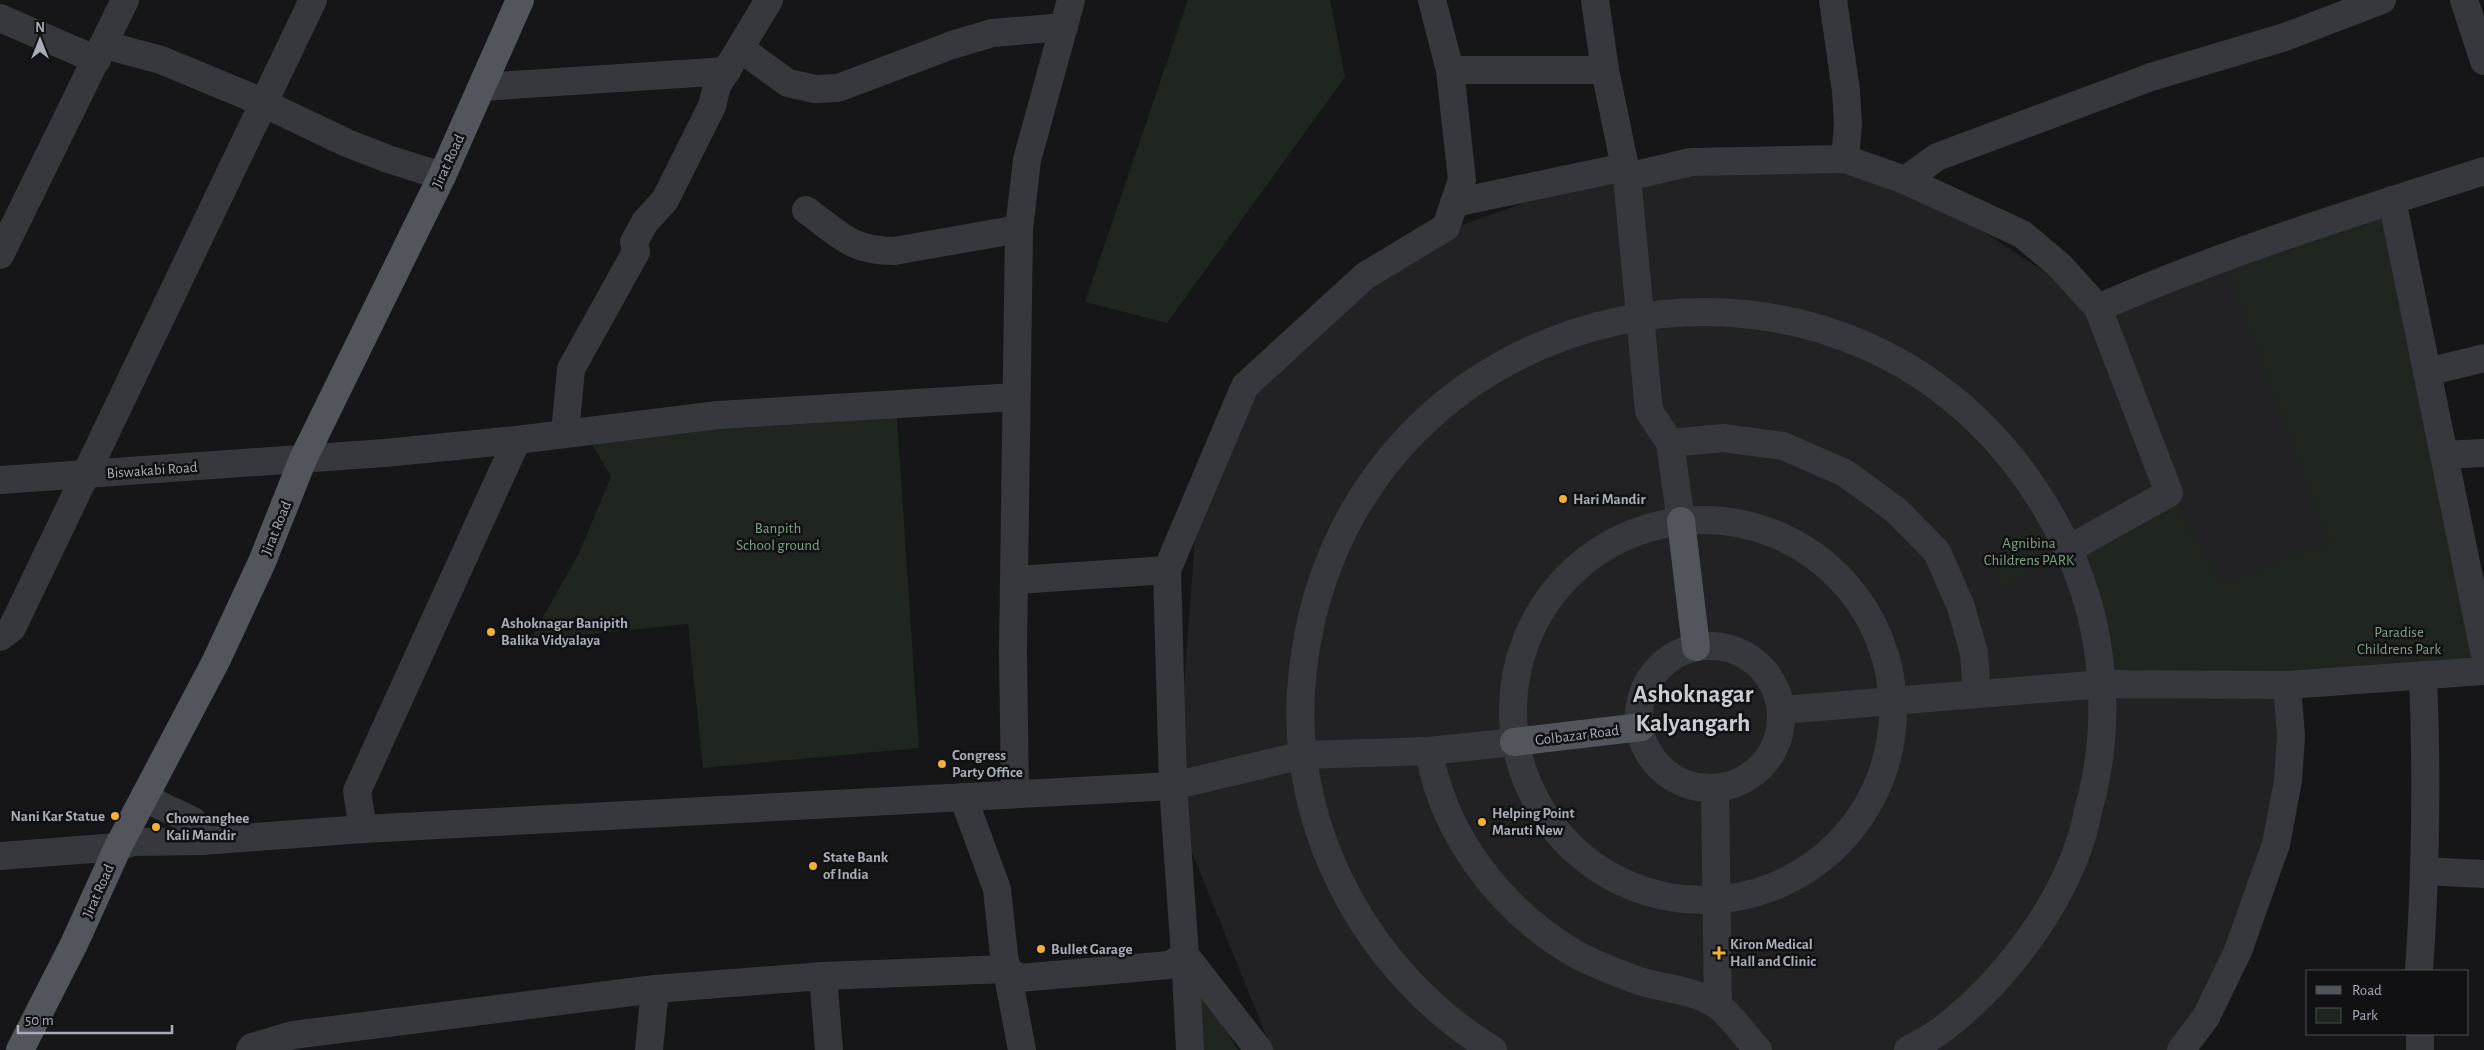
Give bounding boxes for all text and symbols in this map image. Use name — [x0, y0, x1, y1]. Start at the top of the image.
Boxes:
north arrow — [15, 15, 65, 65]
text: N — [35, 21, 45, 35]
street label: Jirat Road — [430, 132, 467, 190]
street label: Biswakabi Road — [106, 460, 198, 481]
place label: Hari Mandir — [1573, 492, 1646, 507]
marker: Hari Mandir — [1557, 493, 1569, 505]
street label: Jirat Road — [259, 499, 294, 557]
park label: Banpith School ground — [736, 521, 820, 553]
park label: Agnibina Childrens PARK — [1984, 536, 2075, 568]
place label: Ashoknagar Banipith Balika Vidyalaya — [501, 616, 628, 648]
park label: Paradise Childrens Park — [2357, 625, 2441, 657]
marker: Ashoknagar Banipith Balika Vidyalaya — [485, 626, 497, 638]
district label: Ashoknagar Kalyangarh — [1633, 682, 1754, 736]
street label: Golbazar Road — [1534, 723, 1620, 748]
place label: Congress Party Office — [952, 748, 1023, 780]
marker: Congress Party Office — [936, 758, 948, 770]
place label: Helping Point Maruti New — [1492, 806, 1575, 838]
place label: Nani Kar Statue — [11, 809, 105, 824]
marker: Nani Kar Statue — [109, 810, 121, 822]
place label: Chowranghee Kali Mandir — [166, 811, 249, 843]
marker: Helping Point Maruti New — [1476, 816, 1488, 828]
marker: Chowranghee Kali Mandir — [150, 821, 162, 833]
place label: State Bank of India — [823, 850, 889, 882]
marker: State Bank of India — [807, 860, 819, 872]
street label: Jirat Road — [80, 862, 117, 920]
place label: Kiron Medical Hall and Clinic — [1730, 937, 1816, 969]
place label: Bullet Garage — [1051, 942, 1133, 957]
marker: Bullet Garage — [1035, 943, 1047, 955]
marker: Kiron Medical Hall and Clinic — [1712, 946, 1726, 960]
legend — [2306, 970, 2469, 1035]
text: Road — [2352, 983, 2382, 998]
scale bar — [18, 1002, 171, 1034]
text: Park — [2352, 1008, 2378, 1023]
text: 50 m — [25, 1013, 54, 1028]

